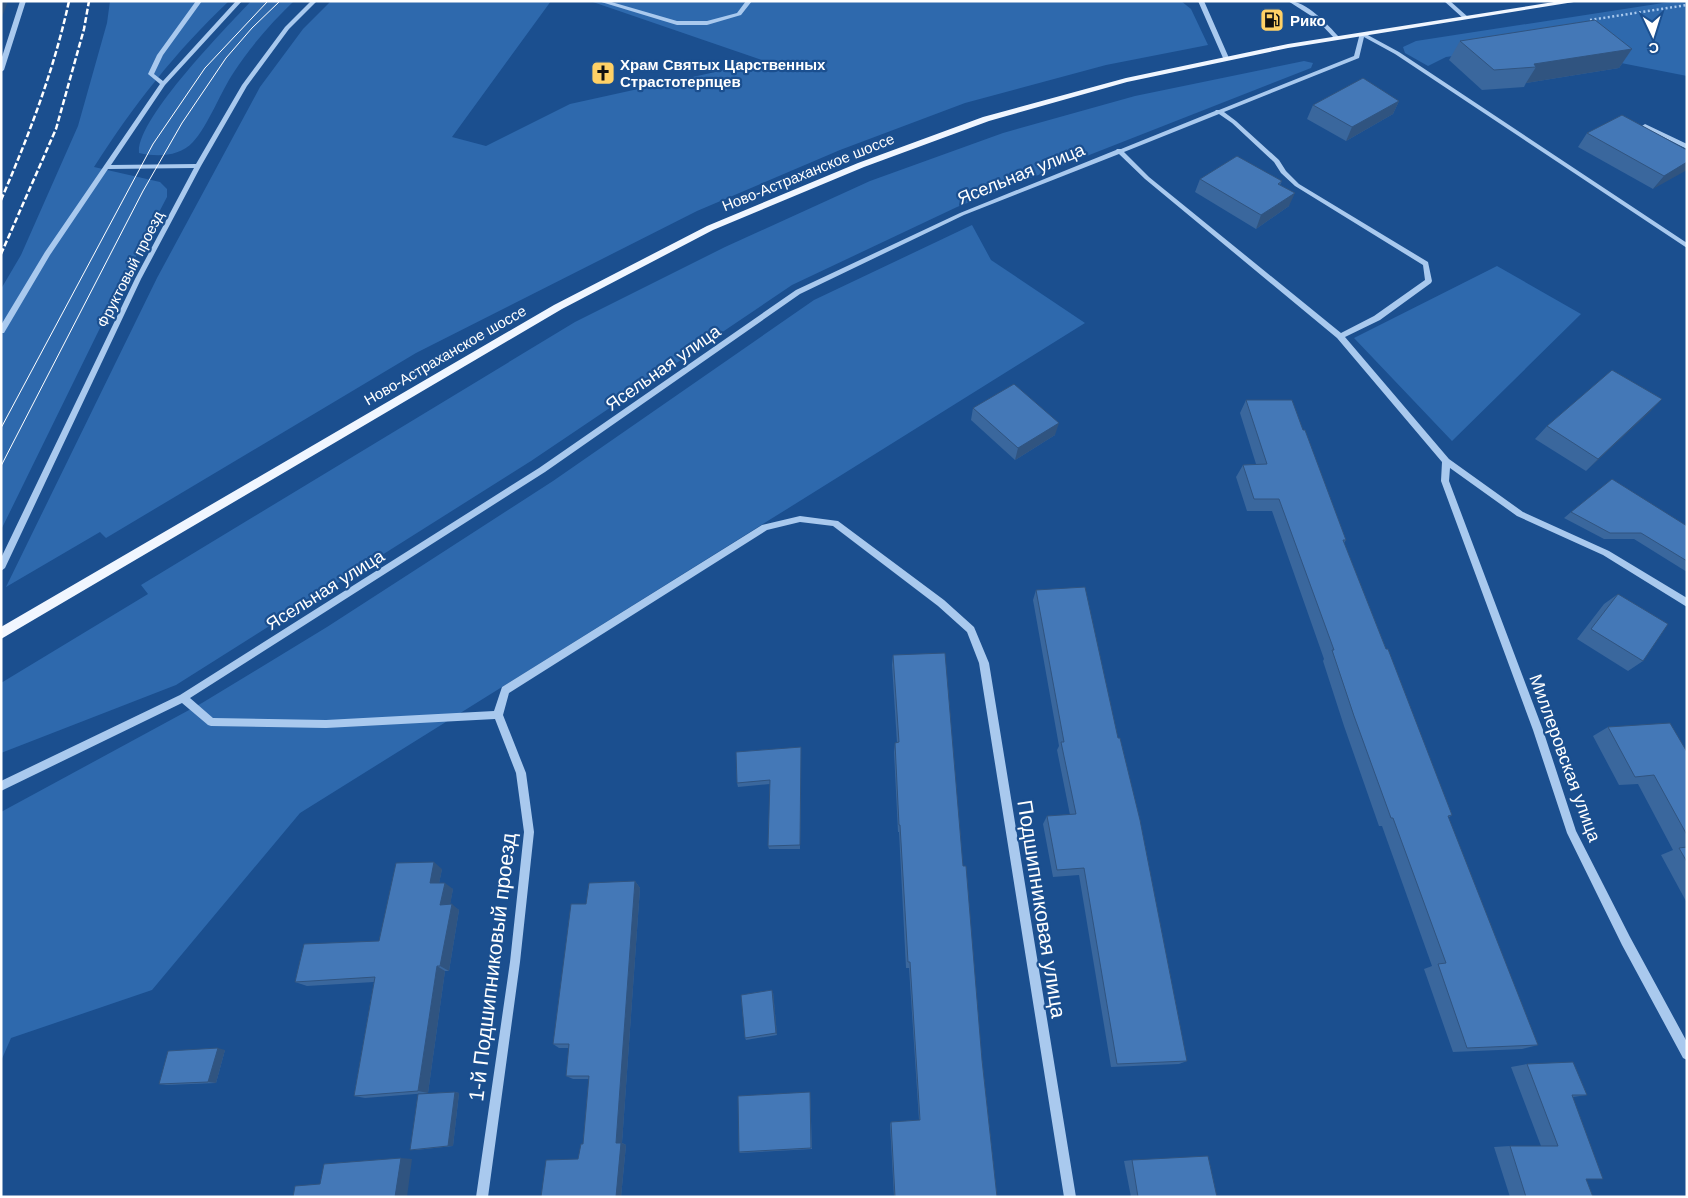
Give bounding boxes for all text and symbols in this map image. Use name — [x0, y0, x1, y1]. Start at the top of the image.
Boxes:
fuel station icon: Рико — [1259, 7, 1285, 33]
north arrow — [1628, 10, 1678, 60]
place label: Рико — [1290, 12, 1326, 29]
text: С — [1648, 40, 1660, 56]
place label: Храм Святых Царственных Страстотерпцев — [620, 56, 826, 90]
church icon: Храм Святых Царственных Страстотерпцев — [590, 60, 616, 86]
street label: Ново-Астраханское шоссе — [719, 130, 897, 214]
street label: Ясельная улица — [954, 139, 1088, 209]
street label: Фруктовый проезд — [93, 208, 167, 330]
street label: Ново-Астраханское шоссе — [361, 302, 529, 408]
street label: Ясельная улица — [602, 320, 725, 415]
street label: Ясельная улица — [262, 545, 389, 634]
street label: Миллеровская улица — [1525, 671, 1605, 845]
street label: Подшипниковая улица — [1013, 798, 1071, 1020]
street label: 1-й Подшипниковый проезд — [464, 831, 520, 1103]

